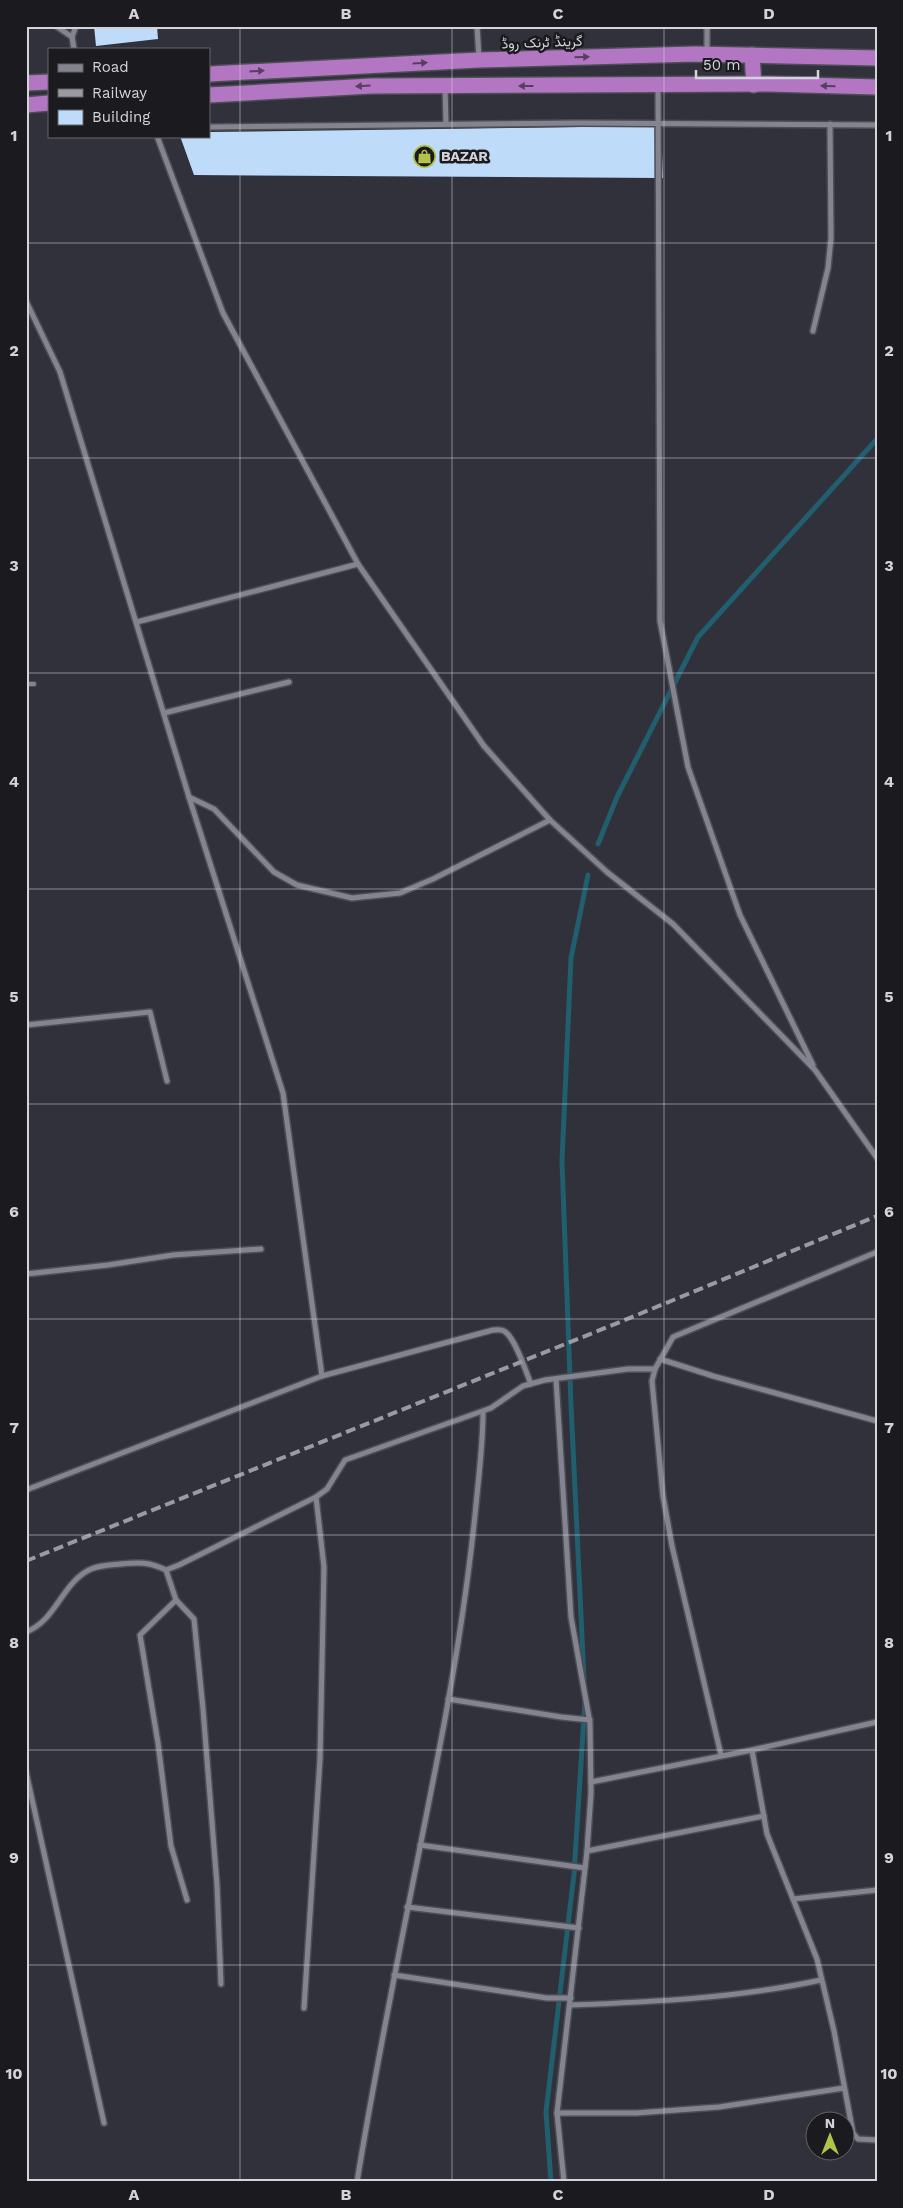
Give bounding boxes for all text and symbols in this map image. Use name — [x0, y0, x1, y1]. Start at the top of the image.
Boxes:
text: A — [129, 4, 140, 23]
text: B — [341, 4, 352, 23]
text: C — [553, 4, 564, 23]
text: D — [763, 4, 775, 23]
street label: گرینڈ ٹرنک روڈ — [501, 33, 583, 52]
legend — [48, 48, 210, 138]
scale bar — [696, 48, 818, 80]
one-way arrow — [574, 53, 590, 61]
text: 50 m — [703, 56, 740, 74]
text: Road — [92, 58, 129, 76]
one-way arrow — [412, 59, 428, 67]
one-way arrow — [250, 67, 266, 75]
one-way arrow — [820, 81, 836, 89]
one-way arrow — [517, 82, 533, 90]
one-way arrow — [355, 83, 371, 91]
text: Railway — [92, 84, 147, 102]
text: Building — [92, 108, 150, 126]
text: 1 — [11, 126, 17, 145]
text: 1 — [886, 126, 892, 145]
shop icon: BAZAR — [413, 144, 437, 168]
place label: BAZAR — [441, 148, 488, 164]
text: 2 — [9, 341, 19, 360]
text: 2 — [884, 341, 894, 360]
text: 3 — [9, 556, 19, 575]
text: 3 — [884, 556, 894, 575]
text: 4 — [9, 772, 19, 791]
text: 4 — [884, 772, 894, 791]
text: 5 — [9, 987, 19, 1006]
text: 5 — [884, 987, 894, 1006]
text: 6 — [9, 1202, 19, 1221]
text: 6 — [884, 1202, 894, 1221]
text: 7 — [9, 1418, 19, 1437]
text: 7 — [884, 1418, 894, 1437]
text: 8 — [9, 1633, 19, 1652]
text: 8 — [884, 1633, 894, 1652]
text: 9 — [9, 1848, 19, 1867]
text: 9 — [884, 1848, 894, 1867]
text: 10 — [5, 2064, 23, 2083]
text: 10 — [880, 2064, 898, 2083]
north arrow — [806, 2110, 856, 2160]
text: N — [825, 2115, 835, 2131]
text: A — [129, 2185, 140, 2204]
text: B — [341, 2185, 352, 2204]
text: C — [553, 2185, 564, 2204]
text: D — [763, 2185, 775, 2204]

